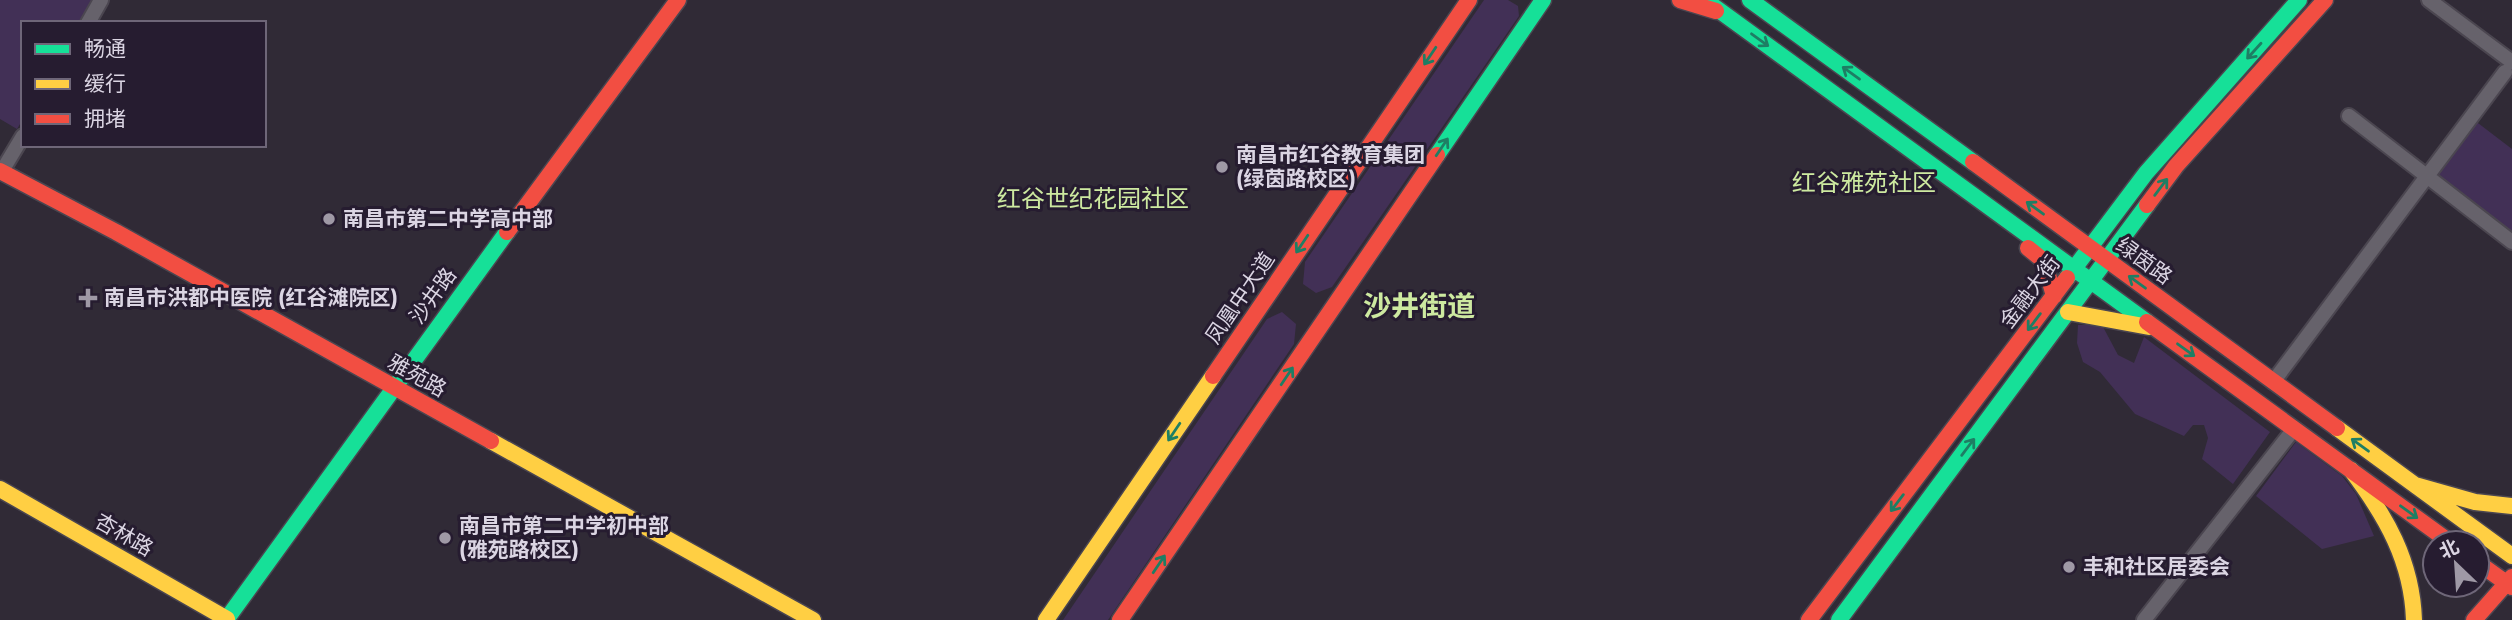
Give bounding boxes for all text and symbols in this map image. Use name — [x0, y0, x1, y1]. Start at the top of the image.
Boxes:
legend — [21, 21, 266, 147]
one-way arrow — [1750, 33, 1769, 47]
text: 畅通 — [84, 36, 126, 61]
one-way arrow — [2246, 42, 2262, 60]
one-way arrow — [1423, 46, 1437, 65]
one-way arrow — [1842, 66, 1861, 81]
text: 缓行 — [84, 71, 126, 96]
text: 拥堵 — [84, 106, 126, 131]
one-way arrow — [1435, 138, 1449, 157]
place label: 南昌市红谷教育集团 (绿茵路校区) — [1236, 142, 1425, 191]
marker: 南昌市红谷教育集团 (绿茵路校区) — [1214, 159, 1230, 175]
district label: 红谷雅苑社区 — [1792, 168, 1936, 197]
one-way arrow — [2153, 178, 2168, 196]
district label: 红谷世纪花园社区 — [997, 184, 1189, 213]
one-way arrow — [2026, 200, 2045, 215]
place label: 南昌市第二中学高中部 — [343, 206, 553, 231]
marker: 南昌市第二中学高中部 — [321, 211, 337, 227]
street label: 绿茵路 — [2111, 232, 2177, 289]
one-way arrow — [1295, 234, 1309, 253]
street label: 凤凰中大道 — [1200, 247, 1279, 348]
street label: 金融大街 — [1994, 251, 2065, 333]
street label: 沙井路 — [404, 263, 461, 329]
one-way arrow — [2128, 275, 2147, 289]
place label: 南昌市洪都中医院 (红谷滩院区) — [104, 285, 398, 310]
marker: 南昌市洪都中医院 (红谷滩院区) — [78, 288, 98, 308]
district label: 沙井街道 — [1363, 289, 1475, 323]
one-way arrow — [2027, 312, 2042, 331]
one-way arrow — [2176, 342, 2195, 357]
street label: 雅苑路 — [384, 349, 451, 402]
one-way arrow — [1280, 366, 1294, 386]
one-way arrow — [1167, 422, 1181, 441]
one-way arrow — [1960, 438, 1975, 457]
one-way arrow — [2351, 438, 2370, 452]
one-way arrow — [1890, 494, 1905, 512]
one-way arrow — [2399, 505, 2418, 520]
street label: 杏林路 — [91, 508, 158, 561]
place label: 南昌市第二中学初中部 (雅苑路校区) — [459, 513, 669, 562]
north arrow — [2421, 529, 2491, 599]
marker: 南昌市第二中学初中部 (雅苑路校区) — [437, 530, 453, 546]
text: 北 — [2436, 535, 2463, 563]
one-way arrow — [1152, 554, 1166, 574]
place label: 丰和社区居委会 — [2083, 554, 2230, 579]
marker: 丰和社区居委会 — [2061, 559, 2077, 575]

